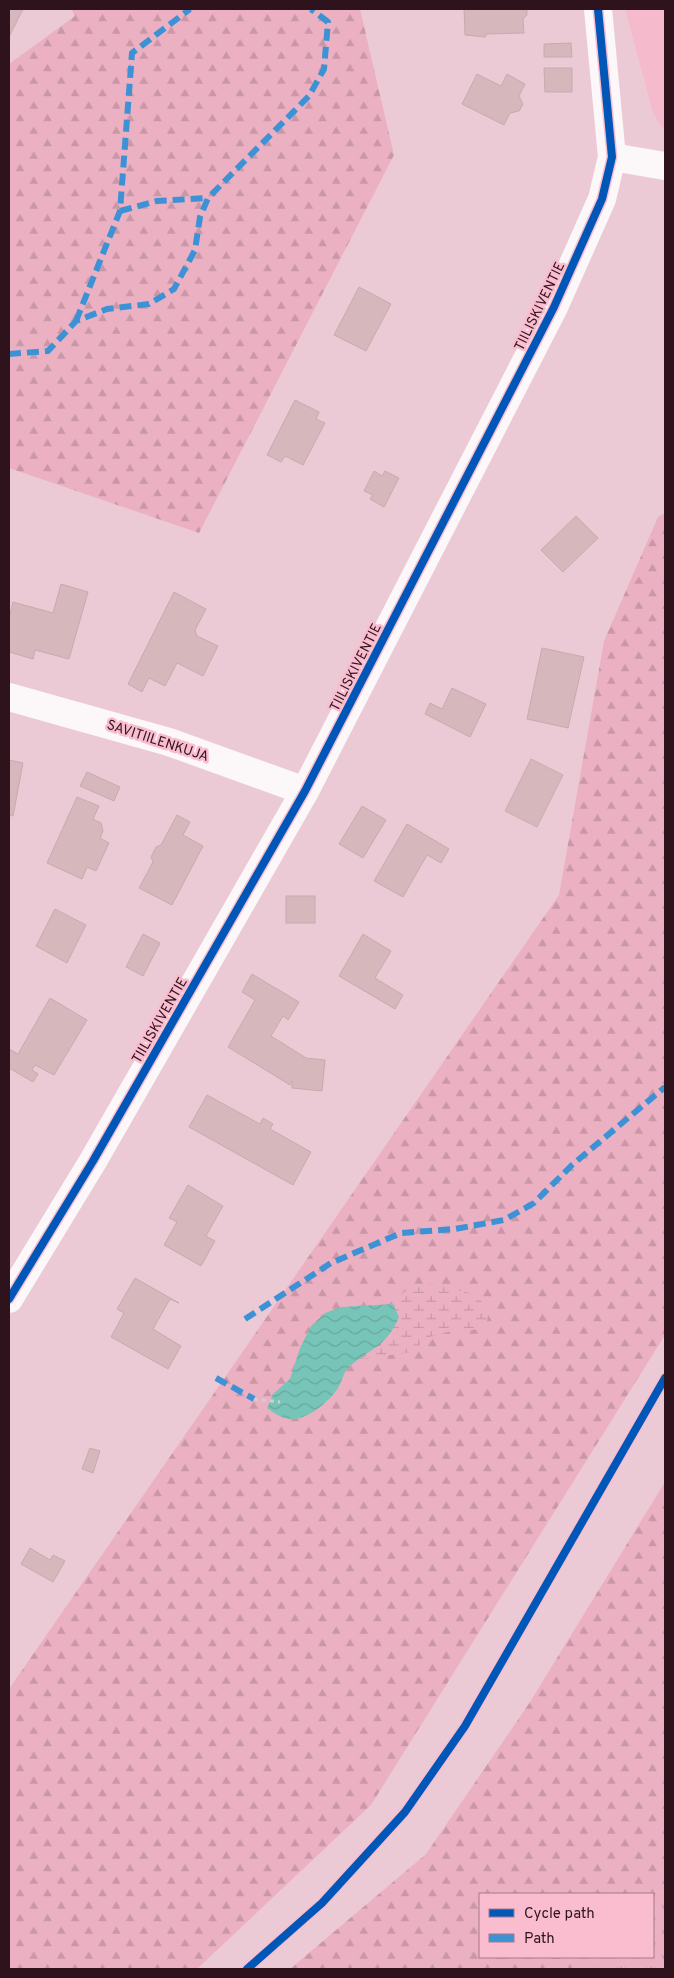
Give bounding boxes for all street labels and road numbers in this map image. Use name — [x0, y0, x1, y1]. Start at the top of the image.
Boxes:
street label: TIILISKIVENTIE — [512, 259, 569, 354]
street label: TIILISKIVENTIE — [327, 621, 386, 715]
street label: SAVITIILENKUJA — [104, 717, 211, 766]
street label: TIILISKIVENTIE — [129, 975, 192, 1067]

